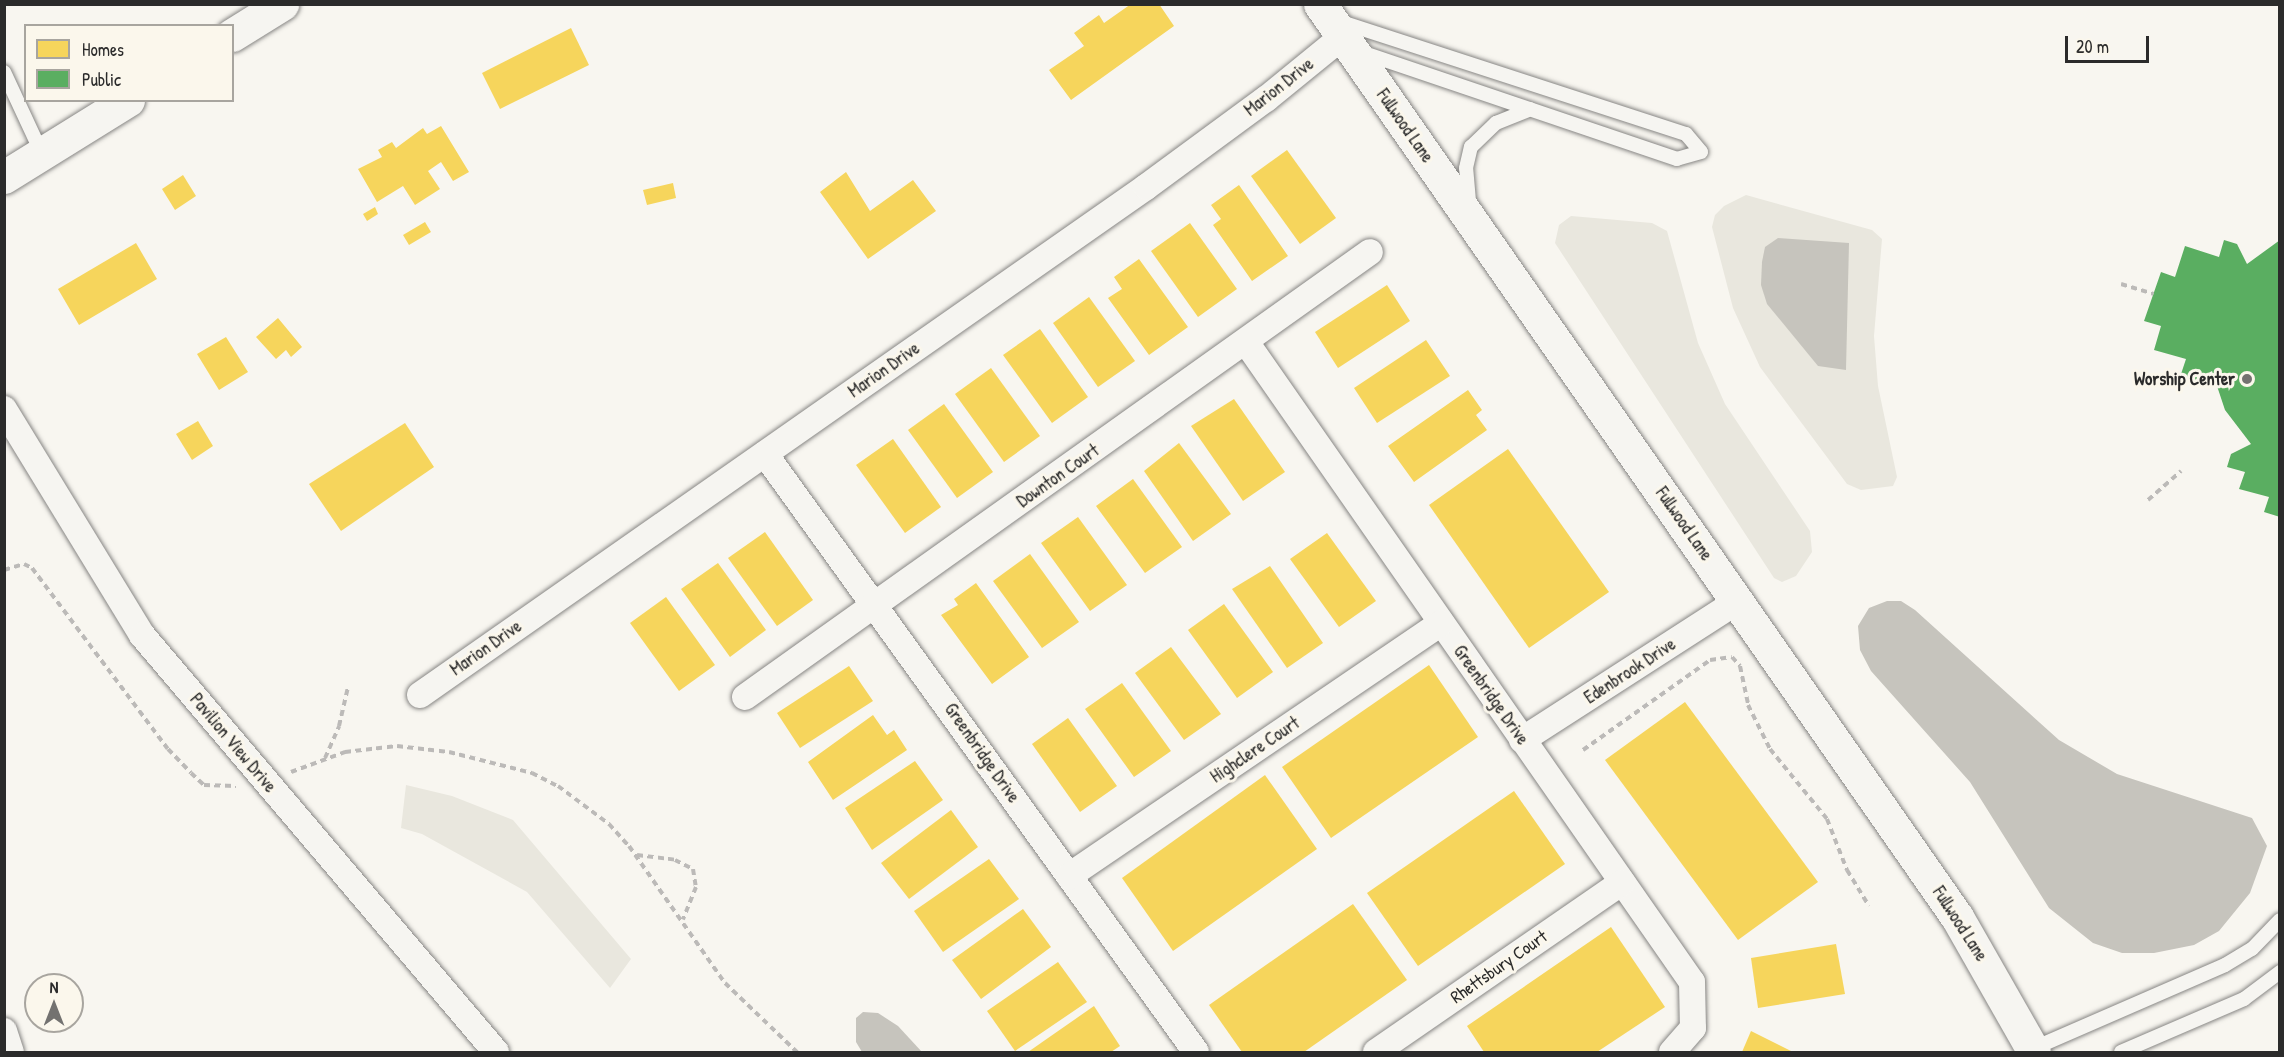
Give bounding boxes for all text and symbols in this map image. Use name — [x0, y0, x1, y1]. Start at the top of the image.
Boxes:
legend — [24, 24, 234, 102]
scale bar — [2068, 24, 2152, 62]
text: 20 m — [2076, 34, 2109, 59]
text: Homes — [82, 37, 124, 62]
street label: Marion Drive — [1240, 53, 1318, 121]
text: Public — [82, 67, 121, 92]
street label: Fullwood Lane — [1372, 85, 1438, 167]
street label: Marion Drive — [844, 338, 924, 402]
place label: Worship Center — [2134, 368, 2235, 390]
marker: Worship Center — [2240, 372, 2254, 386]
street label: Downton Court — [1013, 440, 1103, 512]
street label: Fullwood Lane — [1651, 483, 1717, 565]
street label: Marion Drive — [446, 616, 526, 680]
street label: Edenbrook Drive — [1580, 633, 1680, 709]
street label: Greenbridge Drive — [1449, 641, 1533, 749]
street label: Pavilion View Drive — [185, 689, 281, 797]
street label: Greenbridge Drive — [940, 699, 1024, 807]
street label: Highclere Court — [1206, 712, 1304, 788]
street label: Fullwood Lane — [1928, 883, 1992, 965]
street label: Rhettsbury Court — [1447, 926, 1551, 1008]
north arrow — [24, 973, 84, 1033]
text: N — [50, 976, 58, 998]

